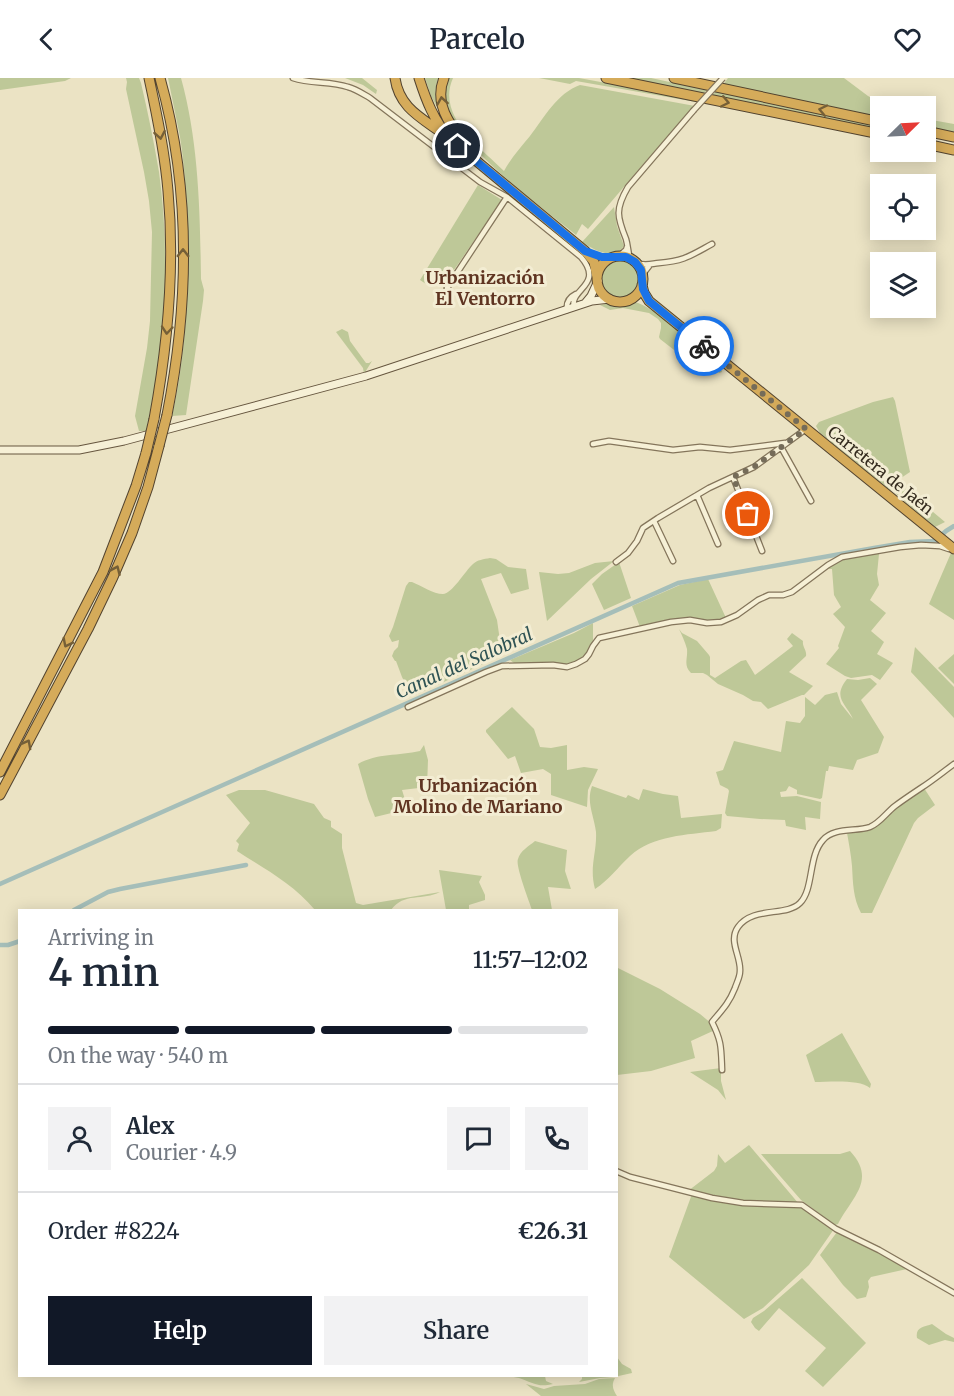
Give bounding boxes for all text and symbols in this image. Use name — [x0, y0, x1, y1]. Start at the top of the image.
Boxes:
text: Parcelo — [429, 22, 525, 56]
icon: back — [30, 23, 63, 56]
icon: heart — [891, 23, 924, 56]
one-way arrow — [720, 95, 730, 108]
one-way arrow — [436, 96, 448, 106]
north arrow — [870, 96, 936, 162]
map controls — [870, 96, 936, 318]
one-way arrow — [819, 104, 829, 117]
pin — [432, 120, 483, 171]
icon: home — [441, 129, 474, 162]
one-way arrow — [153, 130, 166, 140]
button: locate — [870, 174, 936, 240]
one-way arrow — [177, 248, 189, 257]
button: layers — [870, 252, 936, 318]
district label: Urbanización El Ventorro — [425, 266, 545, 310]
courier — [674, 316, 734, 376]
one-way arrow — [161, 325, 174, 334]
icon: bike — [688, 330, 721, 363]
street label: Carretera de Jaén — [824, 421, 938, 519]
pin — [722, 488, 773, 539]
icon: bag — [731, 497, 764, 530]
one-way arrow — [109, 565, 121, 576]
water label: Canal del Salobral — [392, 622, 536, 704]
one-way arrow — [63, 636, 74, 647]
one-way arrow — [20, 739, 31, 750]
district label: Urbanización Molino de Mariano — [394, 774, 563, 818]
text: Arriving in — [48, 925, 154, 950]
text: 11:57–12:02 — [473, 946, 588, 974]
text: 4 min — [48, 948, 159, 997]
text: On the way · 540 m — [48, 1043, 228, 1068]
button: person — [48, 1107, 111, 1170]
button: chat — [447, 1107, 510, 1170]
button: phone — [525, 1107, 588, 1170]
text: Alex — [126, 1112, 175, 1140]
text: Courier · 4.9 — [126, 1140, 237, 1165]
text: Order #8224 — [48, 1217, 180, 1245]
text: €26.31 — [517, 1217, 588, 1245]
button: Help — [48, 1296, 312, 1365]
button: Share — [324, 1296, 588, 1365]

